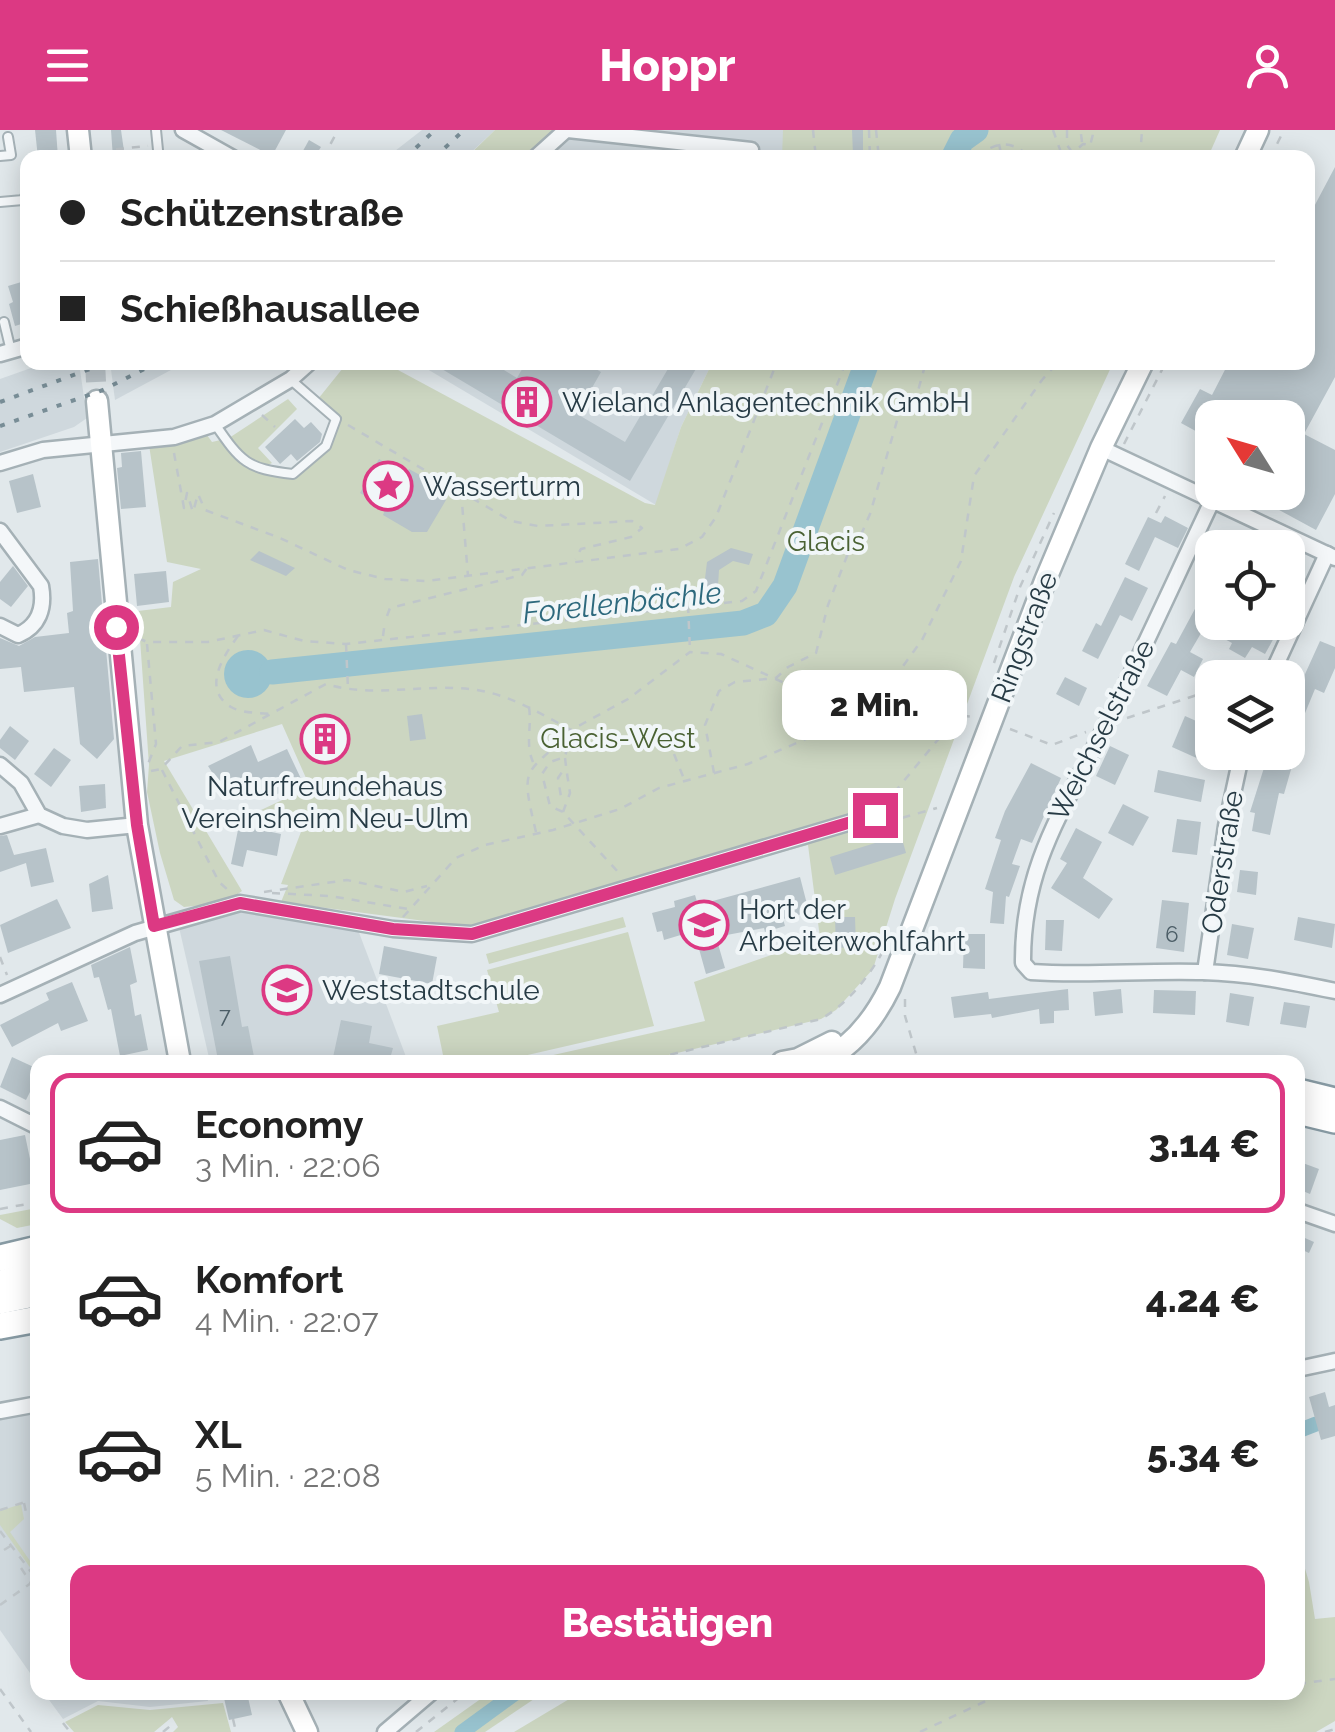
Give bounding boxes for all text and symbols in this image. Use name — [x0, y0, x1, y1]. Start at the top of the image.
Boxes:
icon: menu — [40, 38, 95, 93]
icon: person — [1240, 38, 1295, 93]
text: Hoppr — [599, 39, 736, 92]
text: Schützenstraße — [120, 190, 403, 235]
text: Schießhausallee — [120, 286, 420, 331]
building icon: Wieland Anlagentechnik GmbH — [501, 376, 553, 428]
place label: Wieland Anlagentechnik GmbH — [562, 386, 970, 419]
north arrow — [1195, 400, 1305, 510]
map controls — [1195, 400, 1305, 770]
place icon: Wasserturm — [362, 460, 414, 512]
place label: Wasserturm — [423, 470, 581, 503]
park label: Glacis — [787, 525, 865, 558]
button: locate — [1195, 530, 1305, 640]
street label: Ringstraße — [984, 567, 1065, 707]
water label: Forellenbächle — [521, 575, 723, 630]
route start — [94, 605, 139, 650]
street label: Weichselstraße — [1042, 634, 1161, 826]
button: layers — [1195, 660, 1305, 770]
callout: 2 Min. — [782, 670, 968, 740]
text: 2 Min. — [830, 686, 919, 723]
building icon: Naturfreundehaus Vereinsheim Neu-Ulm — [299, 713, 351, 765]
park label: Glacis-West — [540, 722, 696, 755]
place label: Naturfreundehaus Vereinsheim Neu-Ulm — [181, 770, 469, 835]
street label: Oderstraße — [1195, 788, 1250, 936]
route end — [853, 793, 898, 838]
place label: Hort der Arbeiterwohlfahrt — [739, 893, 966, 958]
school or university icon: Hort der Arbeiterwohlfahrt — [678, 899, 730, 951]
house number: 6 — [1165, 921, 1179, 947]
school or university icon: Weststadtschule — [261, 964, 313, 1016]
place label: Weststadtschule — [322, 974, 540, 1007]
house number: 7 — [219, 1002, 231, 1028]
icon: car — [75, 1098, 165, 1188]
text: Economy — [195, 1102, 364, 1147]
text: 3.14 € — [1148, 1121, 1260, 1166]
text: 3 Min. · 22:06 — [195, 1147, 381, 1184]
icon: car — [75, 1253, 165, 1343]
text: Komfort — [195, 1257, 344, 1302]
text: 4.24 € — [1146, 1276, 1260, 1321]
text: 4 Min. · 22:07 — [195, 1302, 379, 1339]
icon: car — [75, 1408, 165, 1498]
text: XL — [195, 1412, 242, 1457]
text: 5.34 € — [1147, 1431, 1260, 1476]
text: 5 Min. · 22:08 — [195, 1457, 381, 1494]
button: Bestätigen — [70, 1565, 1265, 1680]

